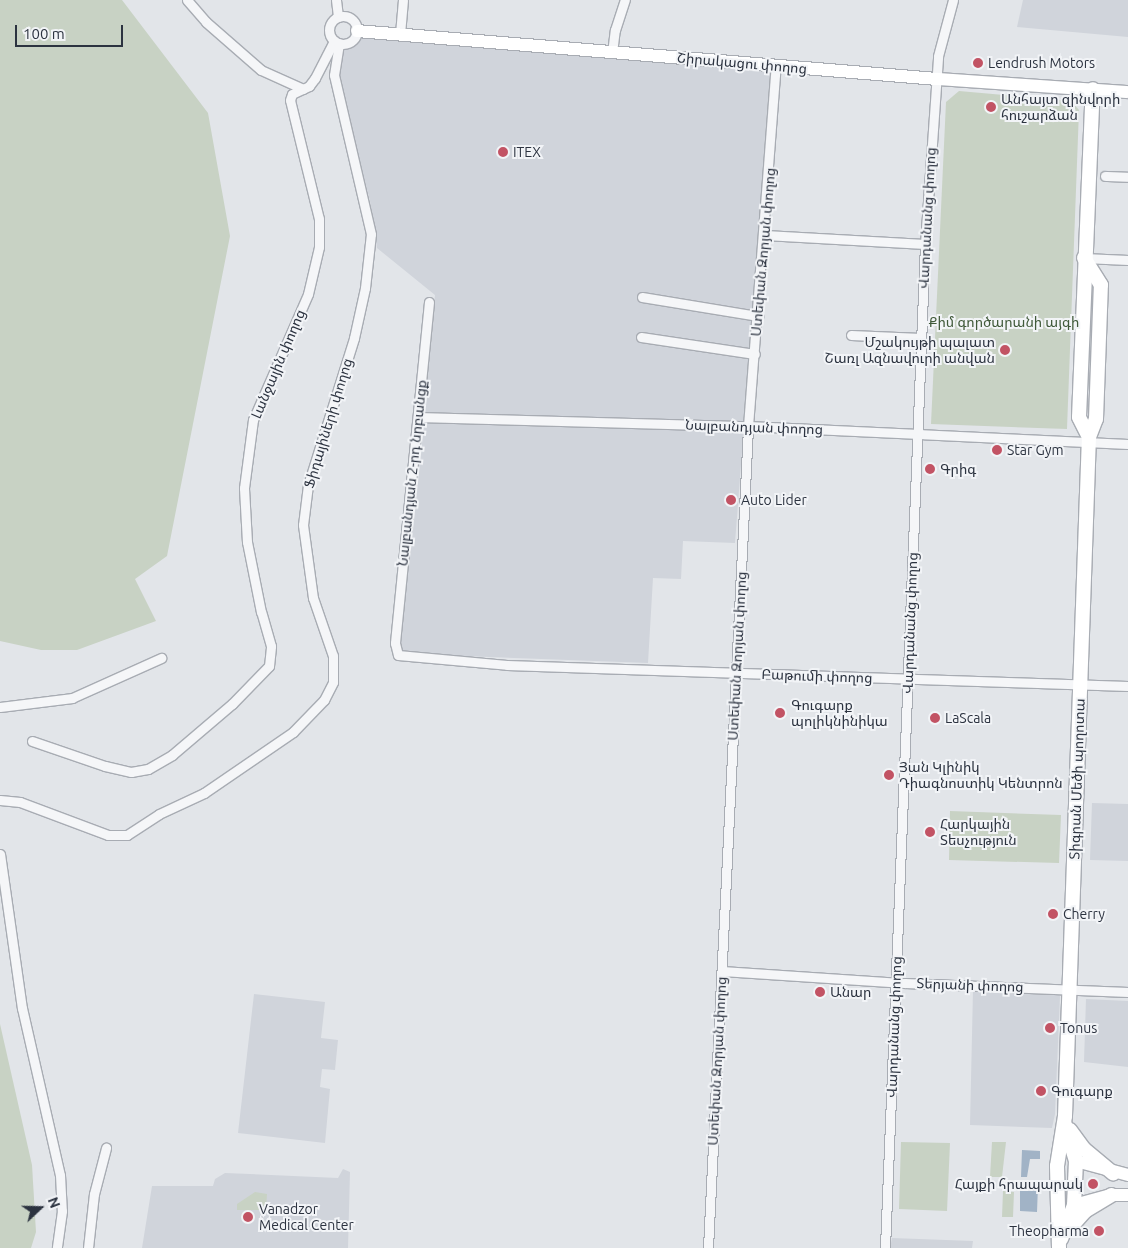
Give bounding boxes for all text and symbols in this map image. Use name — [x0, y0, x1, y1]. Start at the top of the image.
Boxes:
scale bar — [18, 15, 125, 47]
text: 100 m — [23, 25, 65, 42]
street label: Շիրակացու փողոց — [676, 49, 808, 77]
place label: Lendrush Motors — [988, 55, 1095, 71]
marker: Lendrush Motors — [972, 57, 984, 69]
place label: Անհայտ զինվորի հուշարձան — [1001, 91, 1120, 124]
marker: Անհայտ զինվորի հուշարձան — [985, 101, 997, 113]
place label: ITEX — [513, 144, 541, 160]
marker: ITEX — [497, 146, 509, 158]
street label: Վարդանանց փողոց — [915, 147, 939, 289]
street label: Ստեփան Զորյան փողոց — [747, 167, 779, 337]
street label: Լանջային փողոց — [247, 307, 309, 421]
park label: Քիմ գործարանի այգի — [929, 314, 1079, 330]
place label: Մշակույթի պալատ Շառլ Ազնավուրի անվան — [825, 334, 995, 367]
marker: Մշակույթի պալատ Շառլ Ազնավուրի անվան — [999, 344, 1011, 356]
street label: Ֆիդայիների փողոց — [300, 356, 356, 490]
street label: Նալբանդյան 2-րդ նրբանցք — [394, 379, 430, 567]
street label: Նալբանդյան փողոց — [685, 416, 823, 438]
place label: Star Gym — [1007, 442, 1064, 458]
marker: Star Gym — [991, 444, 1003, 456]
place label: Գրիգ — [940, 461, 976, 477]
marker: Գրիգ — [924, 463, 936, 475]
place label: Auto Lider — [741, 492, 807, 508]
marker: Auto Lider — [725, 494, 737, 506]
street label: Վարդանանց փողոց — [899, 552, 921, 694]
street label: Ստեփան Զորյան փողոց — [724, 571, 750, 741]
street label: Բաթումի փողոց — [761, 666, 873, 686]
place label: Գուգարք պոլիկնինիկա — [791, 697, 888, 730]
street label: Տիգրան Մեծի պողոտա — [1066, 698, 1088, 860]
marker: Գուգարք պոլիկնինիկա — [773, 706, 787, 720]
place label: LaScala — [945, 710, 991, 726]
marker: LaScala — [929, 712, 941, 724]
place label: Յան Կլինիկ Դիագնոստիկ Կենտրոն — [899, 759, 1063, 792]
marker: Յան Կլինիկ Դիագնոստիկ Կենտրոն — [883, 769, 895, 781]
place label: Հարկային Տեսչություն — [940, 816, 1017, 849]
marker: Հարկային Տեսչություն — [924, 826, 936, 838]
place label: Cherry — [1063, 906, 1105, 922]
marker: Cherry — [1047, 908, 1059, 920]
street label: Վարդանանց փողոց — [883, 956, 905, 1098]
street label: Տերյանի փողոց — [916, 975, 1024, 995]
street label: Ստեփան Զորյան փողոց — [704, 976, 730, 1146]
place label: Անար — [830, 984, 871, 1000]
marker: Անար — [814, 986, 826, 998]
place label: Tonus — [1060, 1020, 1097, 1036]
marker: Tonus — [1044, 1022, 1056, 1034]
place label: Գուգարք — [1051, 1083, 1113, 1099]
marker: Գուգարք — [1035, 1085, 1047, 1097]
place label: Հայքի հրապարակ — [955, 1176, 1083, 1192]
marker: Հայքի հրապարակ — [1087, 1178, 1099, 1190]
north arrow — [15, 1183, 65, 1233]
text: N — [45, 1195, 63, 1210]
place label: Vanadzor Medical Center — [259, 1201, 354, 1234]
marker: Vanadzor Medical Center — [241, 1210, 255, 1224]
place label: Theopharma — [1009, 1223, 1089, 1239]
marker: Theopharma — [1093, 1225, 1105, 1237]

